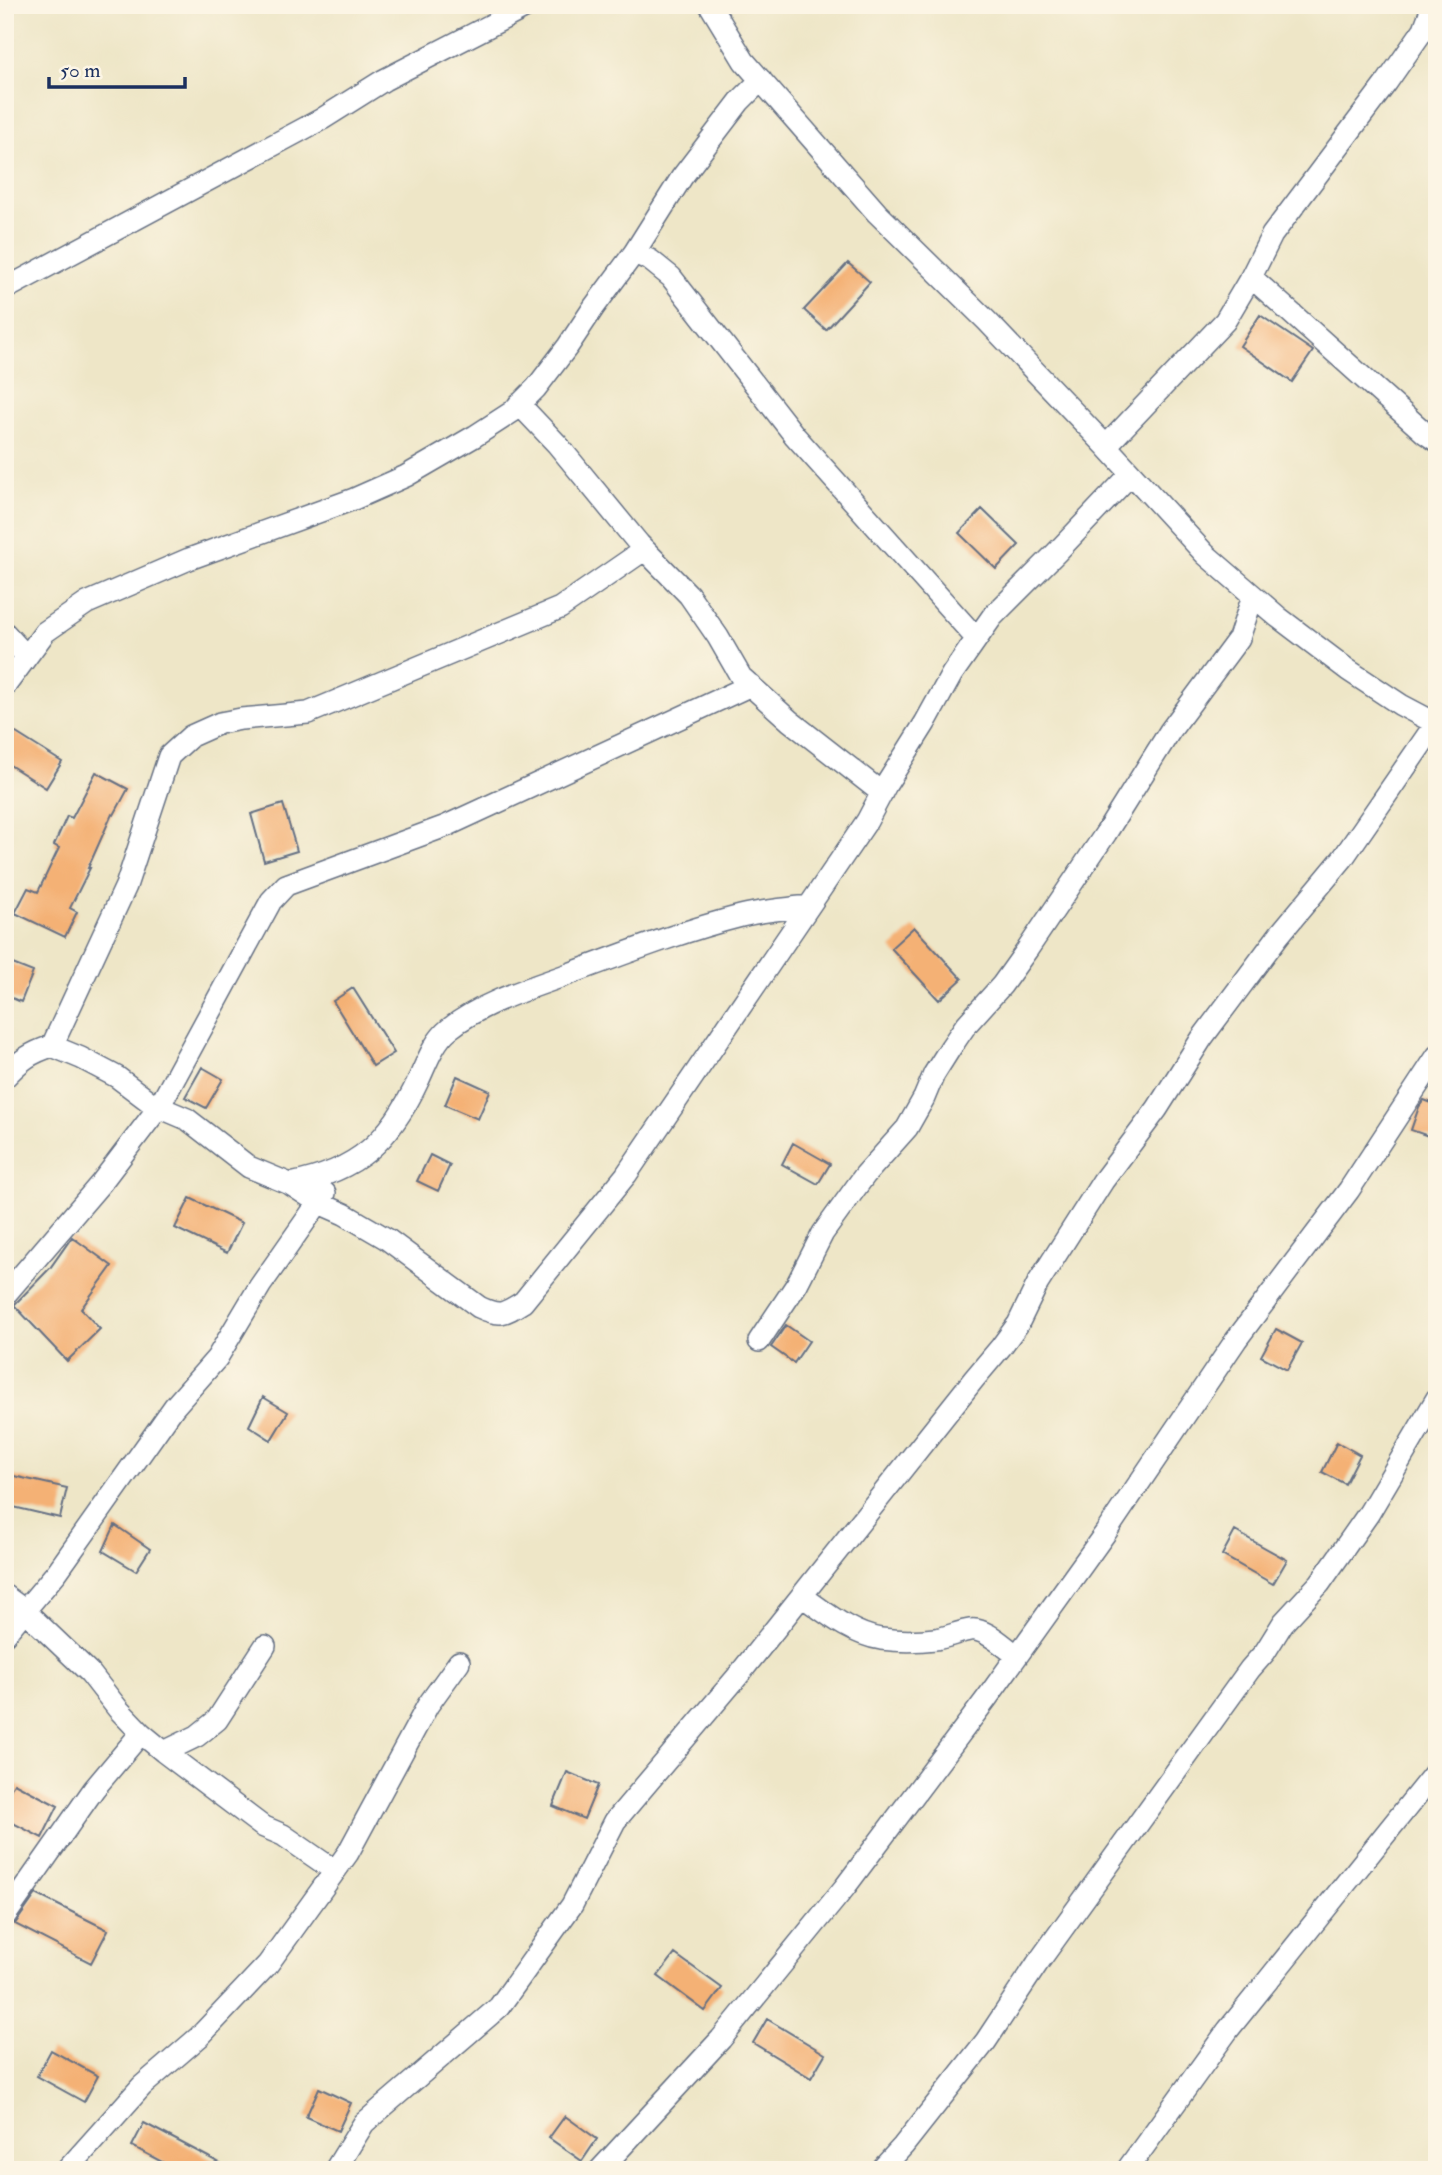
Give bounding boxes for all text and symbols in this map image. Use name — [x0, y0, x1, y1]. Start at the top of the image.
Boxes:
scale bar — [49, 46, 186, 90]
text: 50 m — [60, 57, 101, 84]

